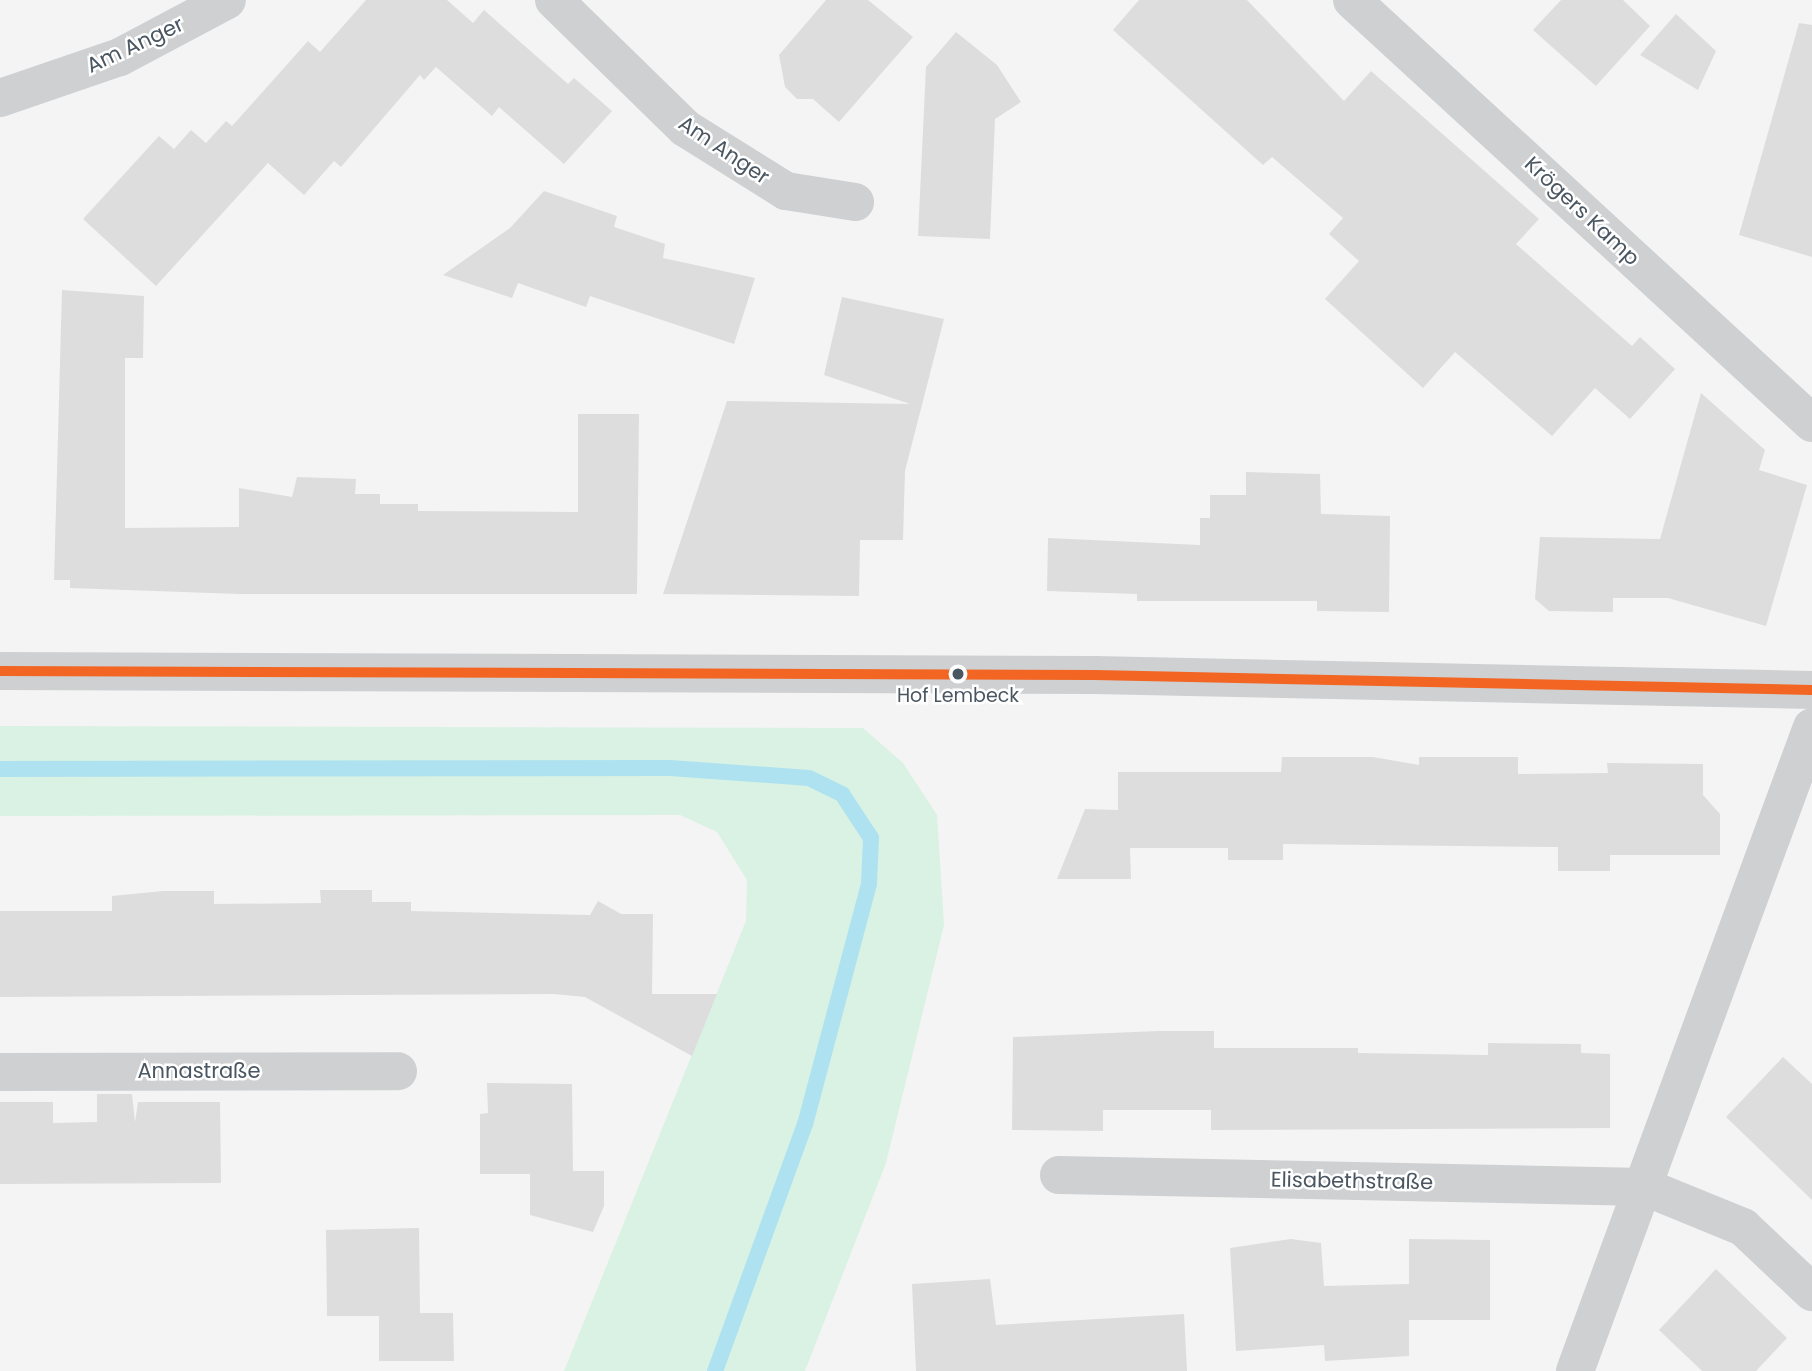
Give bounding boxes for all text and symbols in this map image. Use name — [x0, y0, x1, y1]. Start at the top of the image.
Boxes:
street label: Am Anger — [83, 12, 187, 78]
street label: Am Anger — [674, 110, 774, 190]
street label: Krögers Kamp — [1519, 151, 1645, 271]
marker: Hof Lembeck — [951, 667, 965, 681]
place label: Hof Lembeck — [897, 685, 1019, 707]
street label: Annastraße — [137, 1058, 261, 1084]
street label: Elisabethstraße — [1271, 1167, 1433, 1195]

